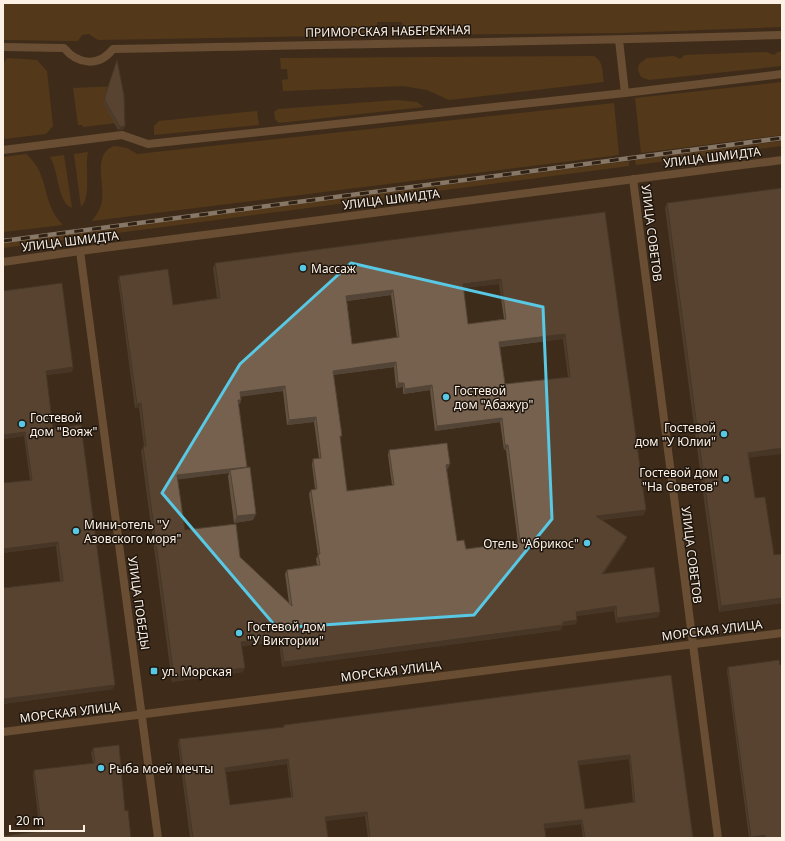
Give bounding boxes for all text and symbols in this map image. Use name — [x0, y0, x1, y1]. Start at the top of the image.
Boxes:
street label: ПРИМОРСКАЯ НАБЕРЕЖНАЯ — [305, 21, 471, 41]
street label: УЛИЦА ШМИДТА — [662, 143, 762, 171]
street label: УЛИЦА СОВЕТОВ — [638, 183, 666, 283]
street label: УЛИЦА ШМИДТА — [341, 185, 441, 213]
street label: УЛИЦА ШМИДТА — [20, 227, 120, 255]
place label: Массаж — [311, 260, 357, 277]
marker: Массаж — [298, 263, 308, 273]
place label: Гостевой дом "Абажур" — [454, 382, 534, 413]
marker: Гостевой дом "Абажур" — [441, 392, 451, 402]
place label: Гостевой дом "Вояж" — [30, 409, 97, 440]
marker: Гостевой дом "Вояж" — [17, 419, 27, 429]
place label: Гостевой дом "У Юлии" — [635, 419, 716, 450]
marker: Гостевой дом "У Юлии" — [719, 429, 729, 439]
place label: Гостевой дом "На Советов" — [639, 464, 718, 495]
marker: Гостевой дом "На Советов" — [721, 474, 731, 484]
street label: УЛИЦА СОВЕТОВ — [678, 505, 706, 605]
place label: Мини-отель "У Азовского моря" — [84, 516, 181, 547]
marker: Мини-отель "У Азовского моря" — [71, 526, 81, 536]
place label: Отель "Абрикос" — [483, 535, 579, 552]
marker: Отель "Абрикос" — [582, 538, 592, 548]
street label: УЛИЦА ПОБЕДЫ — [124, 555, 154, 651]
street label: МОРСКАЯ УЛИЦА — [661, 615, 764, 645]
place label: Гостевой дом "У Виктории" — [247, 618, 326, 649]
marker: Гостевой дом "У Виктории" — [234, 628, 244, 638]
street label: МОРСКАЯ УЛИЦА — [340, 656, 443, 686]
place label: ул. Морская — [162, 663, 232, 680]
marker: ул. Морская — [149, 666, 159, 676]
street label: МОРСКАЯ УЛИЦА — [19, 697, 122, 727]
place label: Рыба моей мечты — [109, 760, 213, 777]
marker: Рыба моей мечты — [96, 763, 106, 773]
scale bar — [10, 807, 84, 833]
text: 20 m — [16, 812, 44, 829]

